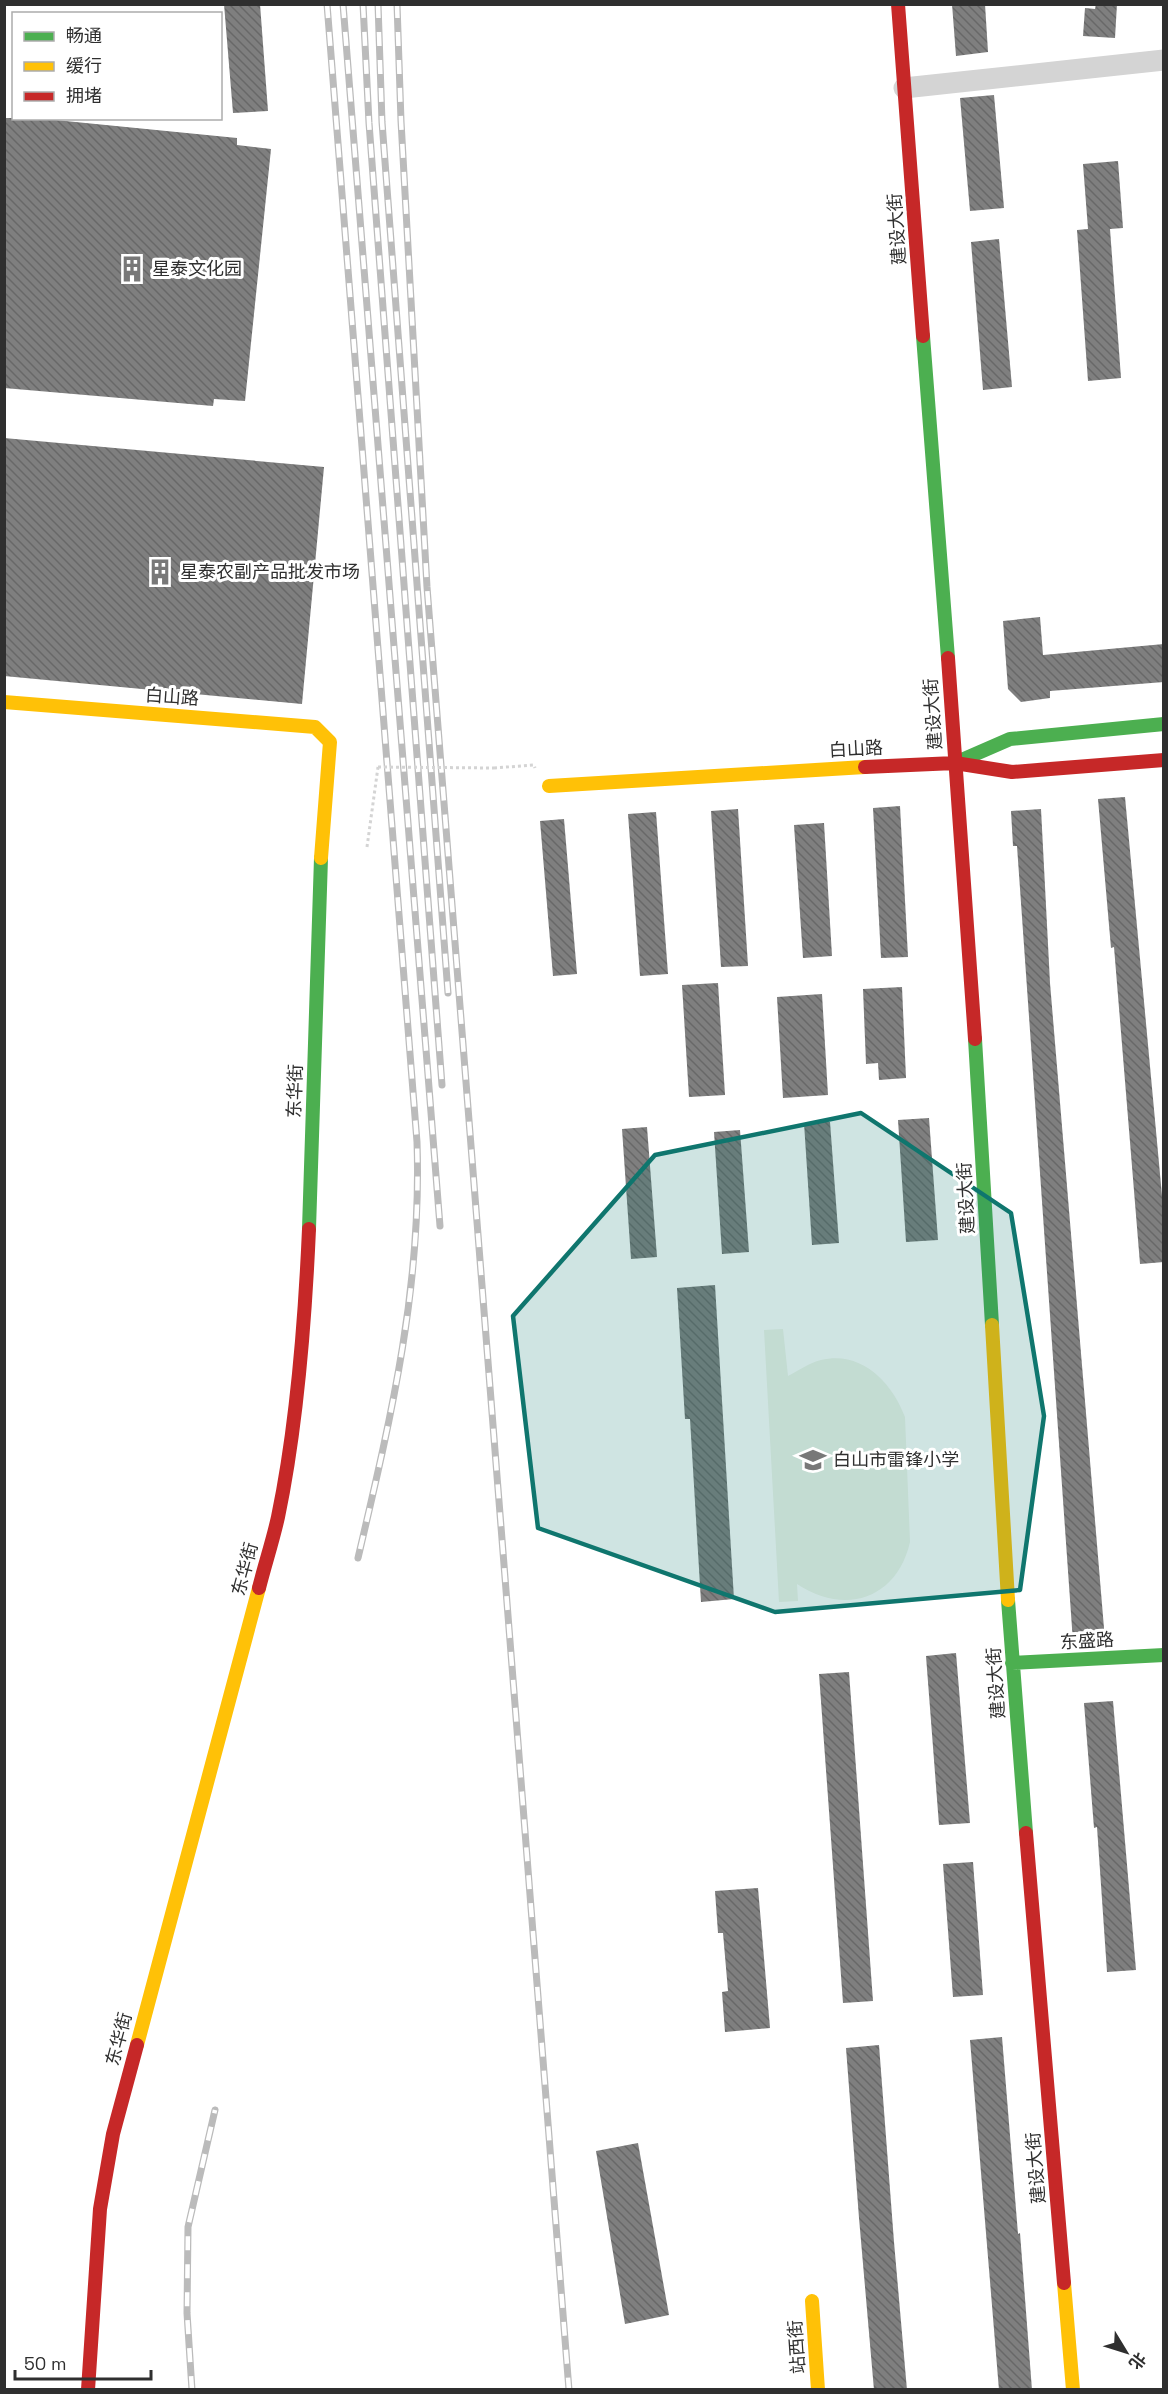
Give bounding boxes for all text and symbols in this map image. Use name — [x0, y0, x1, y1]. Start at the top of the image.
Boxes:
legend — [12, 12, 222, 120]
text: 畅通 — [66, 24, 102, 47]
text: 缓行 — [66, 54, 102, 77]
text: 拥堵 — [66, 84, 102, 107]
street label: 建设大街 — [883, 192, 910, 266]
building icon: 星泰文化园 — [117, 254, 147, 284]
place label: 星泰文化园 — [152, 257, 242, 280]
building icon: 星泰农副产品批发市场 — [145, 557, 175, 587]
place label: 星泰农副产品批发市场 — [180, 560, 360, 583]
street label: 建设大街 — [919, 677, 946, 751]
street label: 白山路 — [144, 683, 200, 710]
street label: 白山路 — [828, 736, 884, 761]
street label: 东华街 — [282, 1064, 307, 1118]
street label: 建设大街 — [952, 1161, 979, 1235]
school or university icon: 白山市雷锋小学 — [798, 1445, 828, 1475]
place label: 白山市雷锋小学 — [833, 1448, 959, 1471]
street label: 东华街 — [226, 1540, 263, 1598]
street label: 东盛路 — [1059, 1628, 1115, 1653]
street label: 建设大街 — [982, 1646, 1009, 1720]
street label: 东华街 — [100, 2010, 137, 2068]
street label: 建设大街 — [1021, 2131, 1050, 2205]
street label: 站西街 — [783, 2319, 810, 2375]
north arrow — [1096, 2322, 1156, 2382]
scale bar — [15, 2343, 152, 2381]
text: 北 — [1124, 2348, 1151, 2374]
text: 50 m — [24, 2352, 66, 2375]

